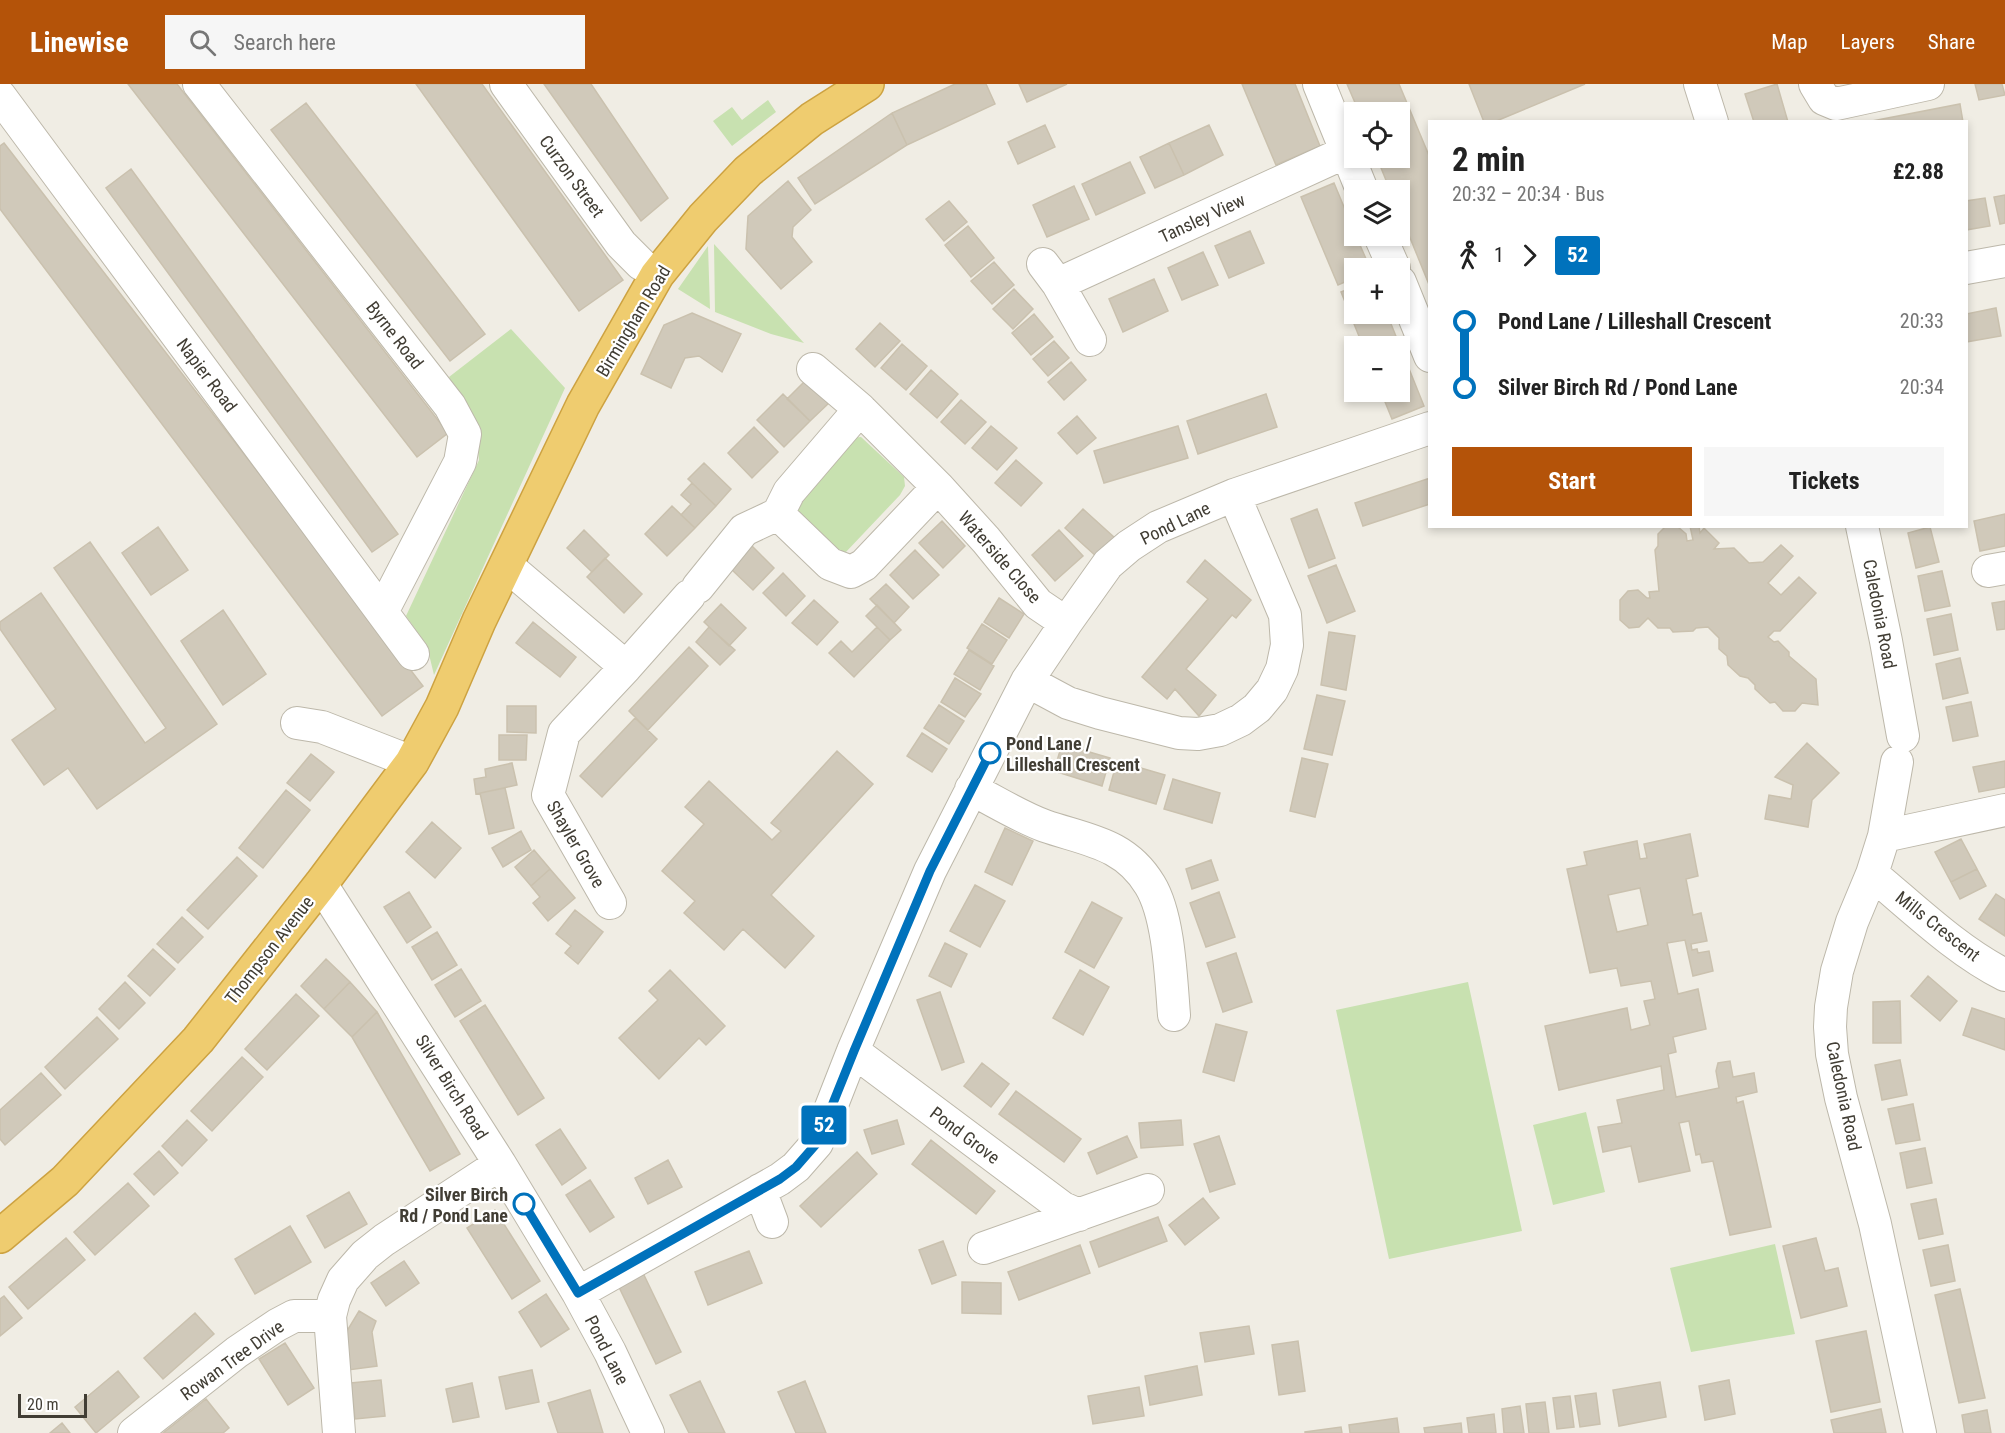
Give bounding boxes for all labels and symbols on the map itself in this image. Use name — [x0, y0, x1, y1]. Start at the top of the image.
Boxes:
street label: Curzon Street — [535, 131, 609, 221]
street label: Tansley View — [1156, 189, 1249, 247]
street label: Birmingham Road — [592, 262, 674, 380]
street label: Byrne Road — [362, 297, 428, 373]
street label: Napier Road — [172, 334, 242, 416]
street label: Pond Lane — [1137, 497, 1213, 549]
street label: Waterside Close — [954, 507, 1046, 607]
street label: Caledonia Road — [1859, 557, 1901, 671]
place label: Pond Lane / Lilleshall Crescent — [1006, 733, 1140, 775]
marker: Pond Lane / Lilleshall Crescent — [979, 742, 1001, 764]
street label: Shayler Grove — [543, 797, 609, 891]
street label: Mills Crescent — [1892, 887, 1984, 965]
street label: Thompson Avenue — [220, 892, 318, 1008]
street label: Silver Birch Road — [411, 1031, 493, 1143]
street label: Caledonia Road — [1822, 1039, 1866, 1153]
street label: Pond Grove — [926, 1102, 1004, 1168]
line badge: 52 — [797, 1106, 851, 1144]
place label: Silver Birch Rd / Pond Lane — [399, 1184, 508, 1226]
marker: Silver Birch Rd / Pond Lane — [513, 1193, 535, 1215]
street label: Pond Lane — [581, 1312, 633, 1388]
street label: Rowan Tree Drive — [176, 1316, 288, 1404]
scale bar — [18, 1391, 87, 1418]

